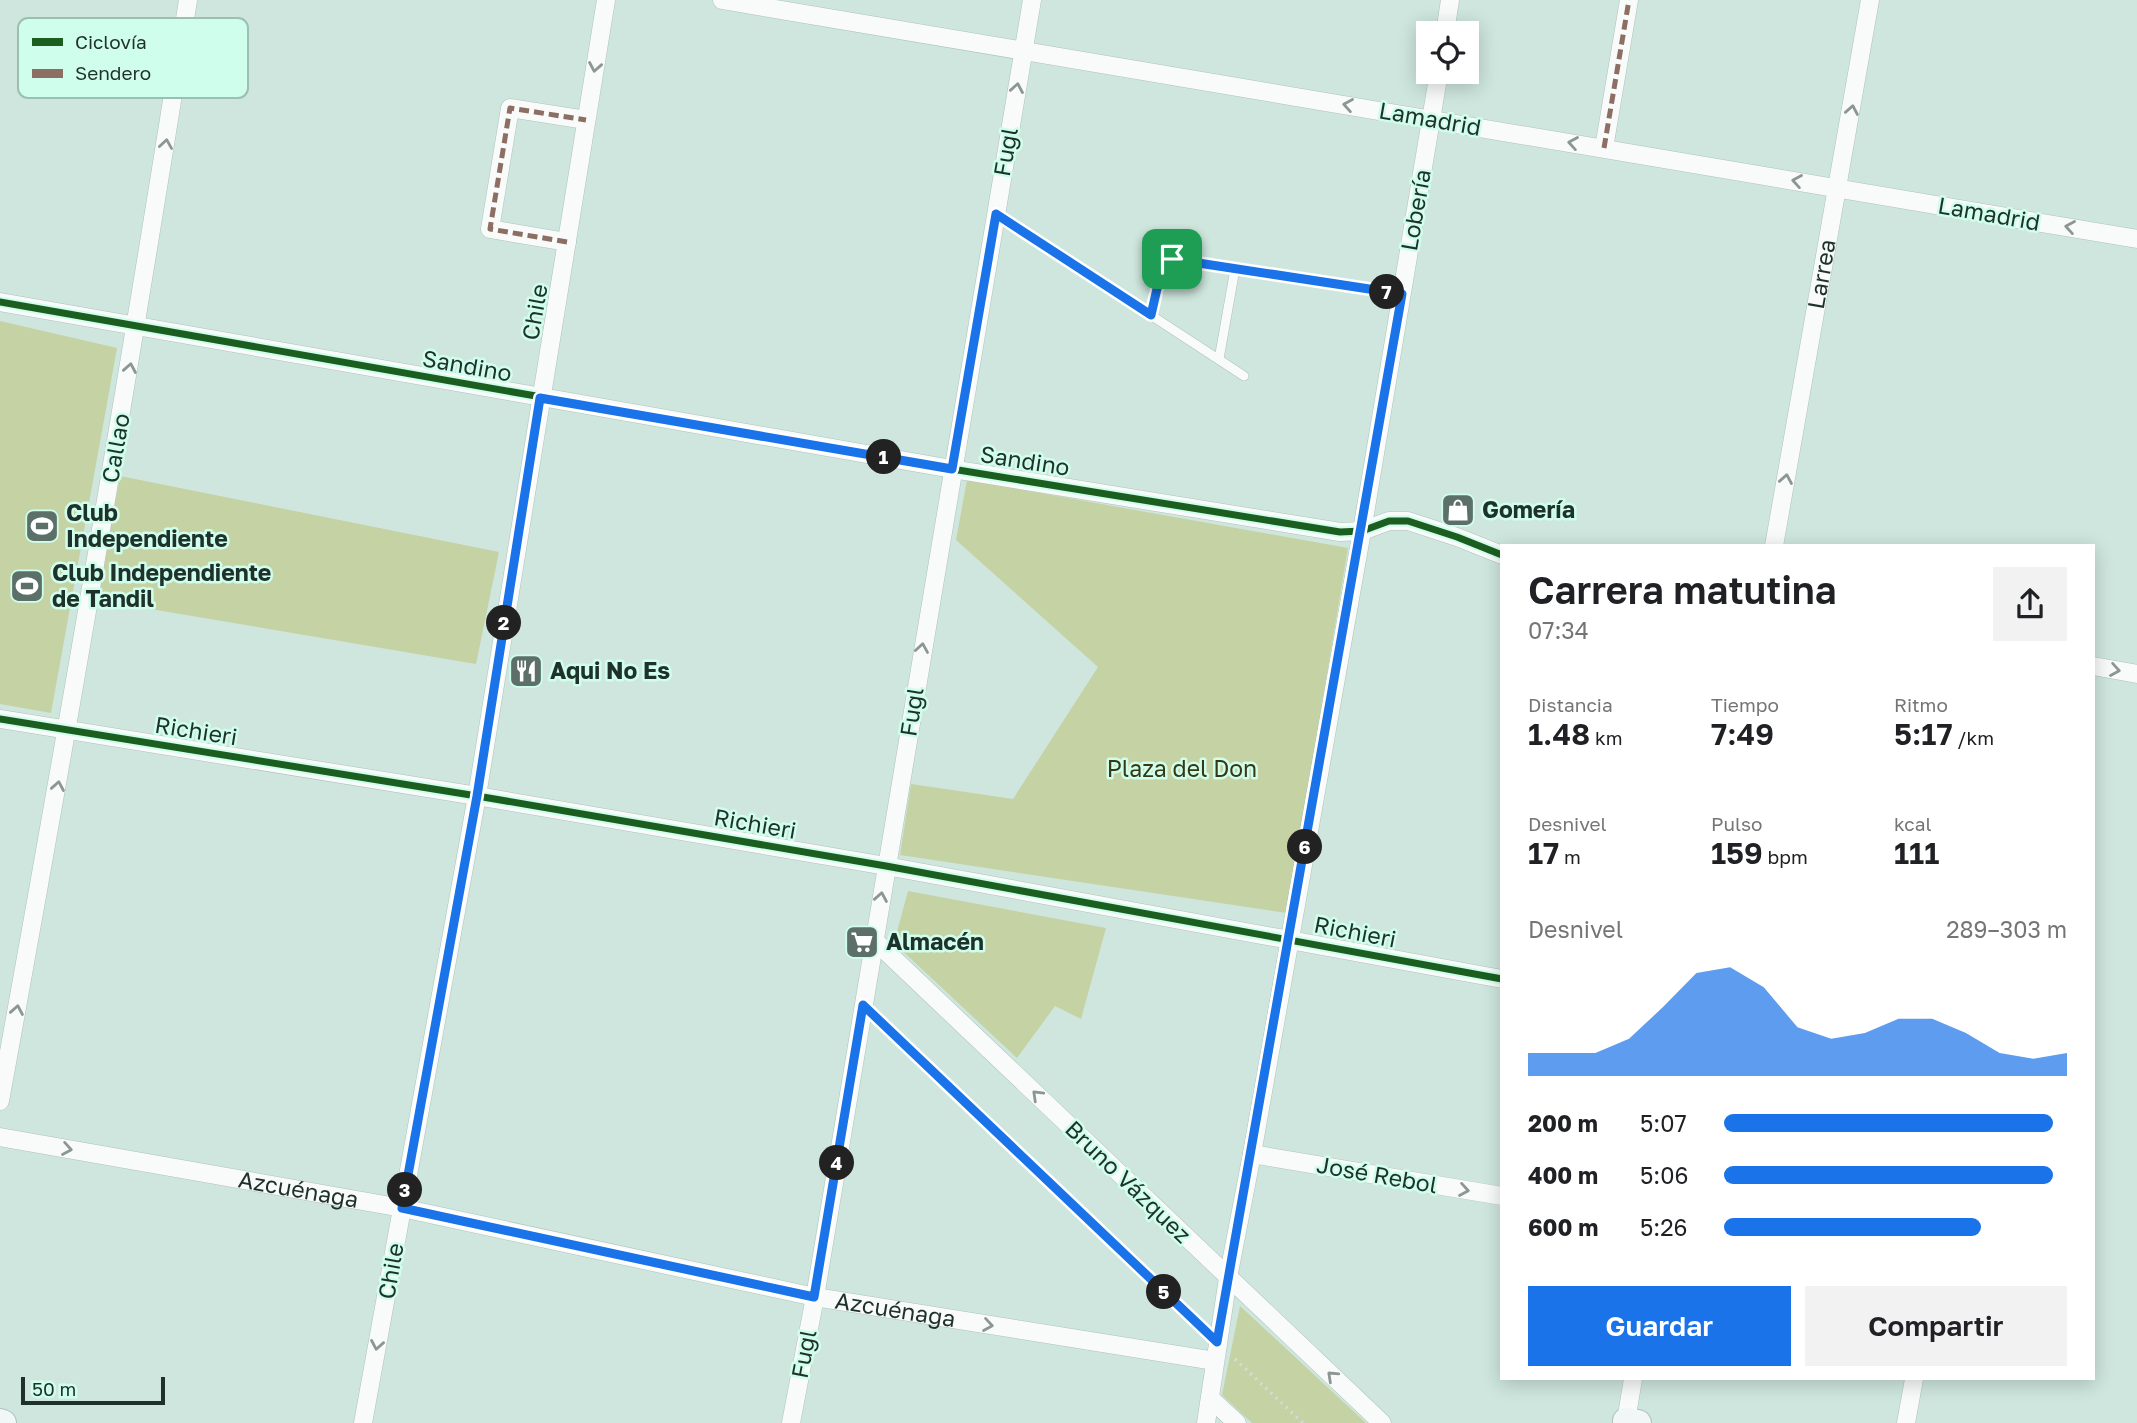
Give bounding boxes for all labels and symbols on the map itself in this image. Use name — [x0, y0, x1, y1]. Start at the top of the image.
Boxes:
legend — [18, 18, 248, 98]
text: Ciclovía — [75, 30, 147, 53]
text: Sendero — [75, 61, 151, 84]
one-way arrow — [588, 61, 603, 73]
one-way arrow — [1009, 82, 1024, 94]
street label: Lamadrid — [1377, 95, 1483, 141]
one-way arrow — [1343, 98, 1354, 113]
one-way arrow — [1843, 104, 1858, 116]
street label: Fugl — [987, 125, 1023, 178]
one-way arrow — [1567, 136, 1579, 151]
one-way arrow — [158, 138, 173, 150]
street label: Lobería — [1394, 167, 1436, 253]
one-way arrow — [1791, 174, 1803, 189]
street label: Lamadrid — [1936, 190, 2042, 236]
one-way arrow — [2064, 220, 2076, 235]
pin — [1142, 229, 1202, 289]
street label: Larrea — [1801, 237, 1841, 311]
pin: 7 — [1370, 274, 1404, 310]
street label: Chile — [515, 282, 553, 342]
street label: Sandino — [420, 343, 514, 387]
one-way arrow — [122, 362, 137, 374]
street label: Callao — [95, 411, 135, 485]
street label: Sandino — [978, 439, 1072, 481]
pin: 1 — [866, 440, 902, 475]
one-way arrow — [1777, 473, 1792, 485]
shop icon: Gomería — [1439, 491, 1477, 529]
place label: Gomería — [1482, 495, 1575, 523]
place label: Club Independiente — [66, 498, 228, 552]
sports icon: Club Independiente — [23, 507, 61, 545]
place label: Club Independiente de Tandil — [52, 558, 271, 612]
sports icon: Club Independiente de Tandil — [8, 567, 46, 605]
pin: 2 — [486, 606, 522, 640]
one-way arrow — [914, 642, 929, 654]
restaurant icon: Aqui No Es — [507, 652, 545, 690]
place label: Aqui No Es — [550, 656, 670, 684]
one-way arrow — [2109, 662, 2121, 677]
street label: Fugl — [893, 685, 929, 738]
street label: Richieri — [153, 710, 239, 750]
park label: Plaza del Don — [1107, 754, 1257, 782]
one-way arrow — [49, 780, 64, 792]
street label: Richieri — [712, 802, 799, 844]
pin: 6 — [1288, 830, 1322, 864]
one-way arrow — [873, 891, 888, 903]
street label: Richieri — [1312, 909, 1399, 953]
supermarket icon: Almacén — [843, 923, 881, 961]
place label: Almacén — [886, 927, 984, 955]
one-way arrow — [8, 1004, 23, 1016]
one-way arrow — [1032, 1091, 1045, 1104]
street label: Bruno Vázquez — [1060, 1114, 1197, 1248]
one-way arrow — [61, 1141, 73, 1156]
pin: 4 — [820, 1146, 854, 1180]
street label: José Rebol — [1315, 1150, 1440, 1198]
street label: Azcuénaga — [236, 1164, 361, 1213]
pin: 3 — [388, 1172, 422, 1208]
one-way arrow — [1458, 1182, 1470, 1197]
street label: Chile — [371, 1241, 409, 1301]
pin: 5 — [1146, 1274, 1182, 1310]
street label: Azcuénaga — [833, 1285, 958, 1332]
one-way arrow — [982, 1317, 994, 1332]
street label: Fugl — [785, 1327, 821, 1381]
one-way arrow — [370, 1340, 385, 1351]
one-way arrow — [1328, 1372, 1341, 1385]
scale bar — [21, 1374, 164, 1406]

